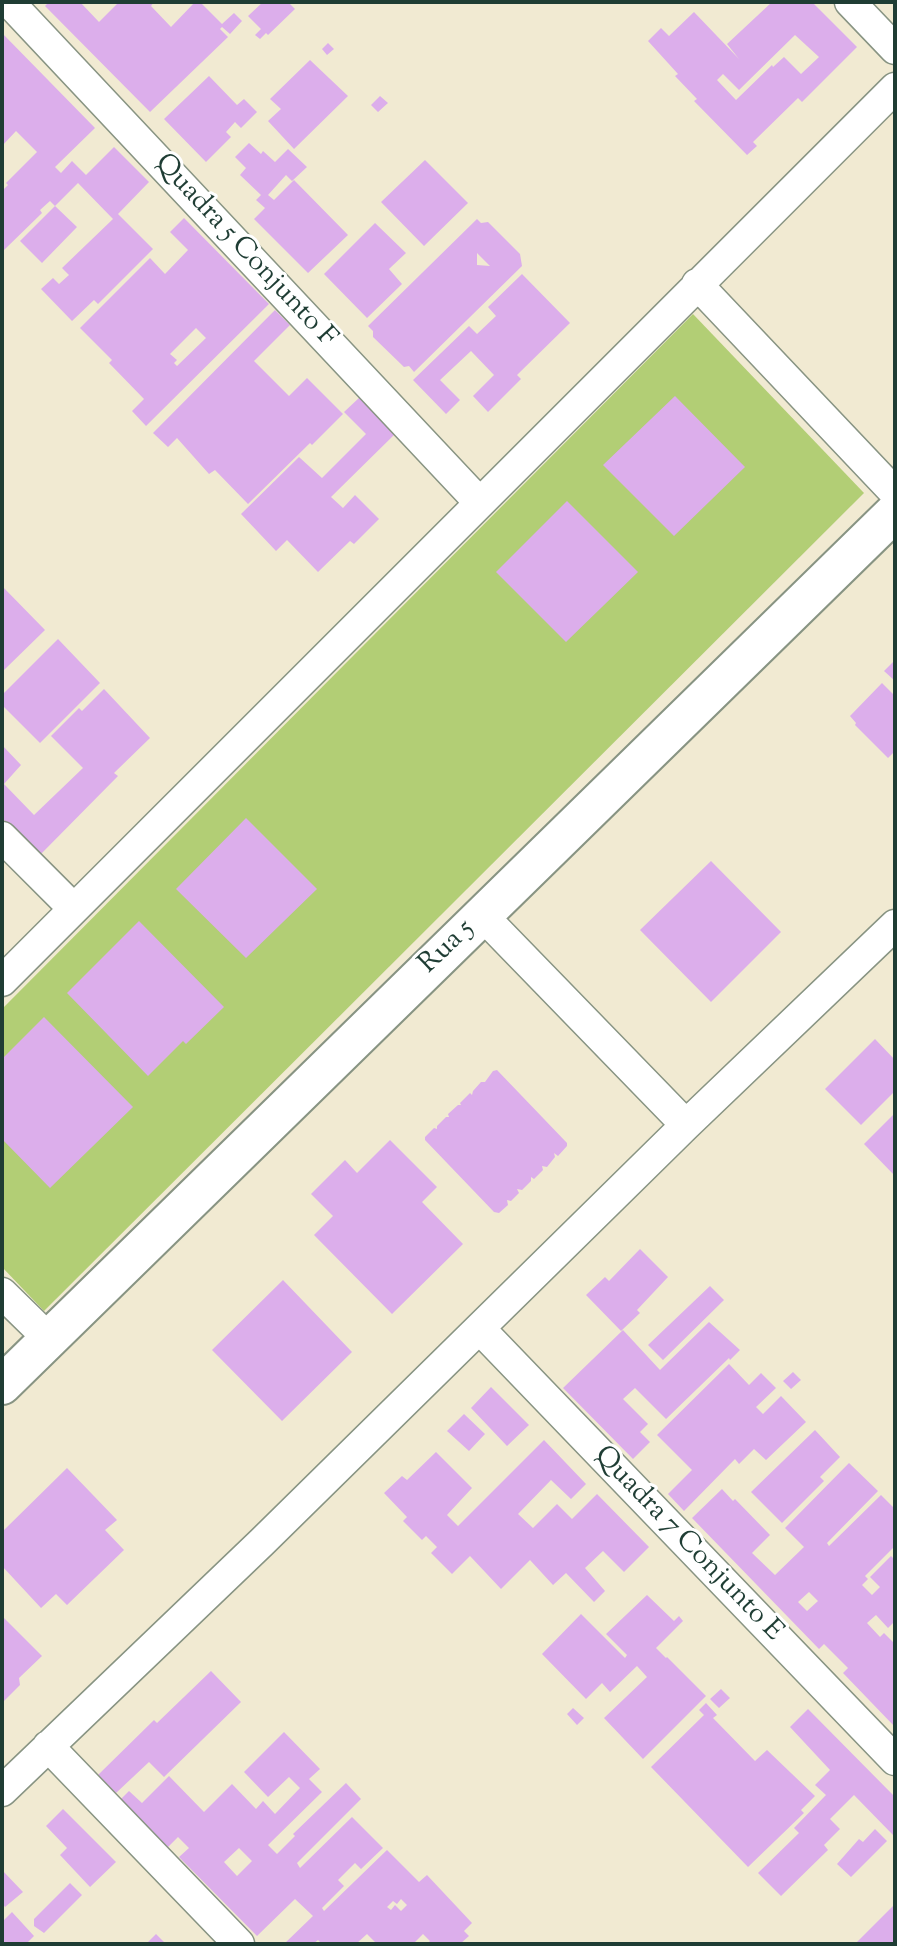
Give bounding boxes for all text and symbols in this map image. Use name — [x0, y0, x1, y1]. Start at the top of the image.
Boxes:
street label: Quadra 5 Conjunto F — [146, 148, 342, 356]
street label: Rua 5 — [413, 914, 483, 982]
street label: Quadra 7 Conjunto E — [585, 1440, 789, 1650]

